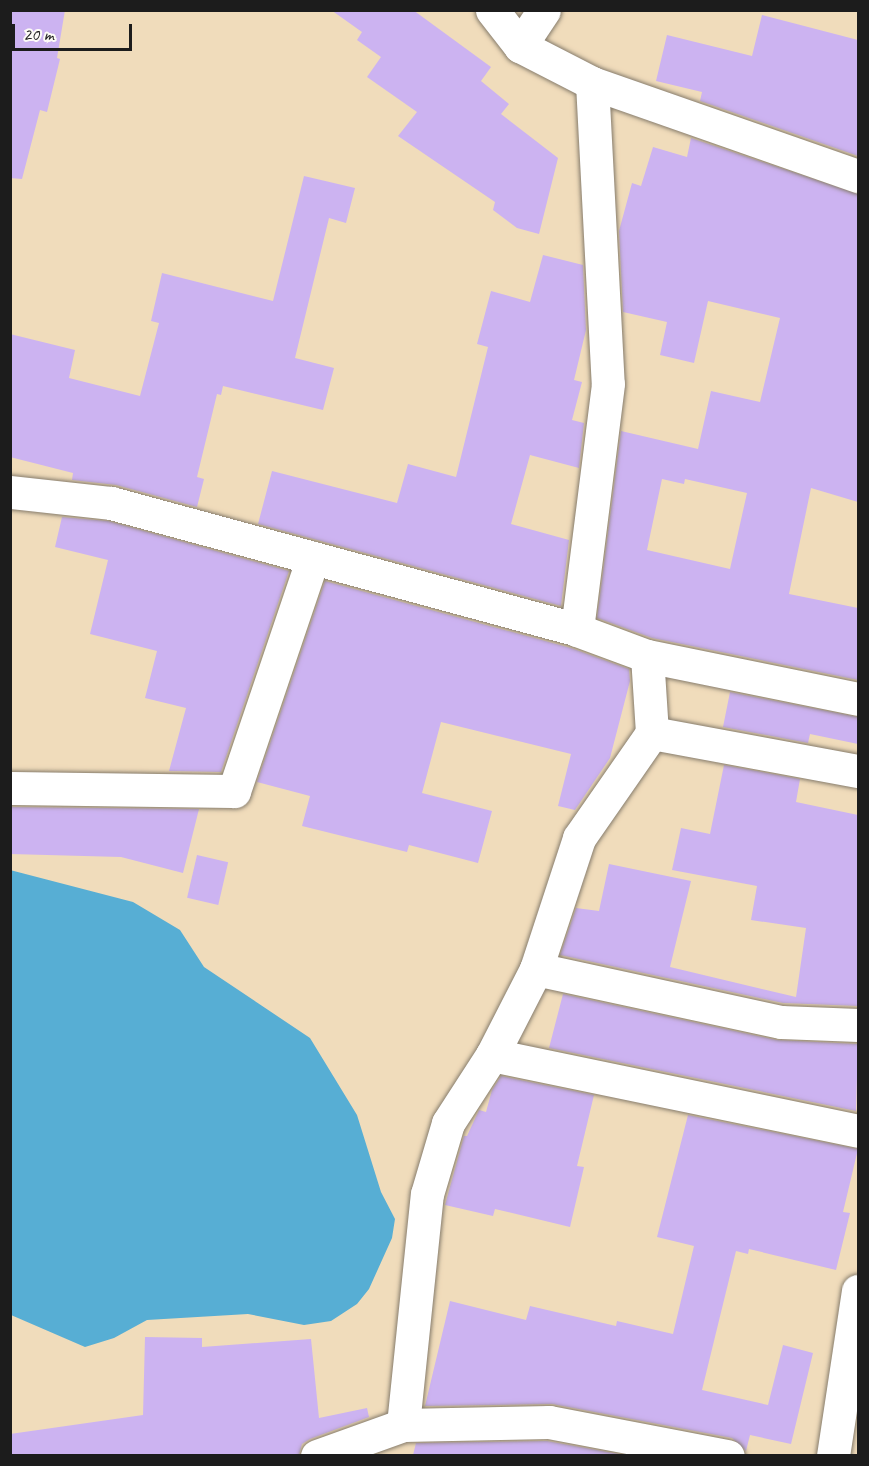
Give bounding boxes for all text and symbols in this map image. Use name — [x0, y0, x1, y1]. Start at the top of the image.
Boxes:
scale bar — [15, 12, 135, 50]
text: 20 m — [23, 23, 54, 45]

